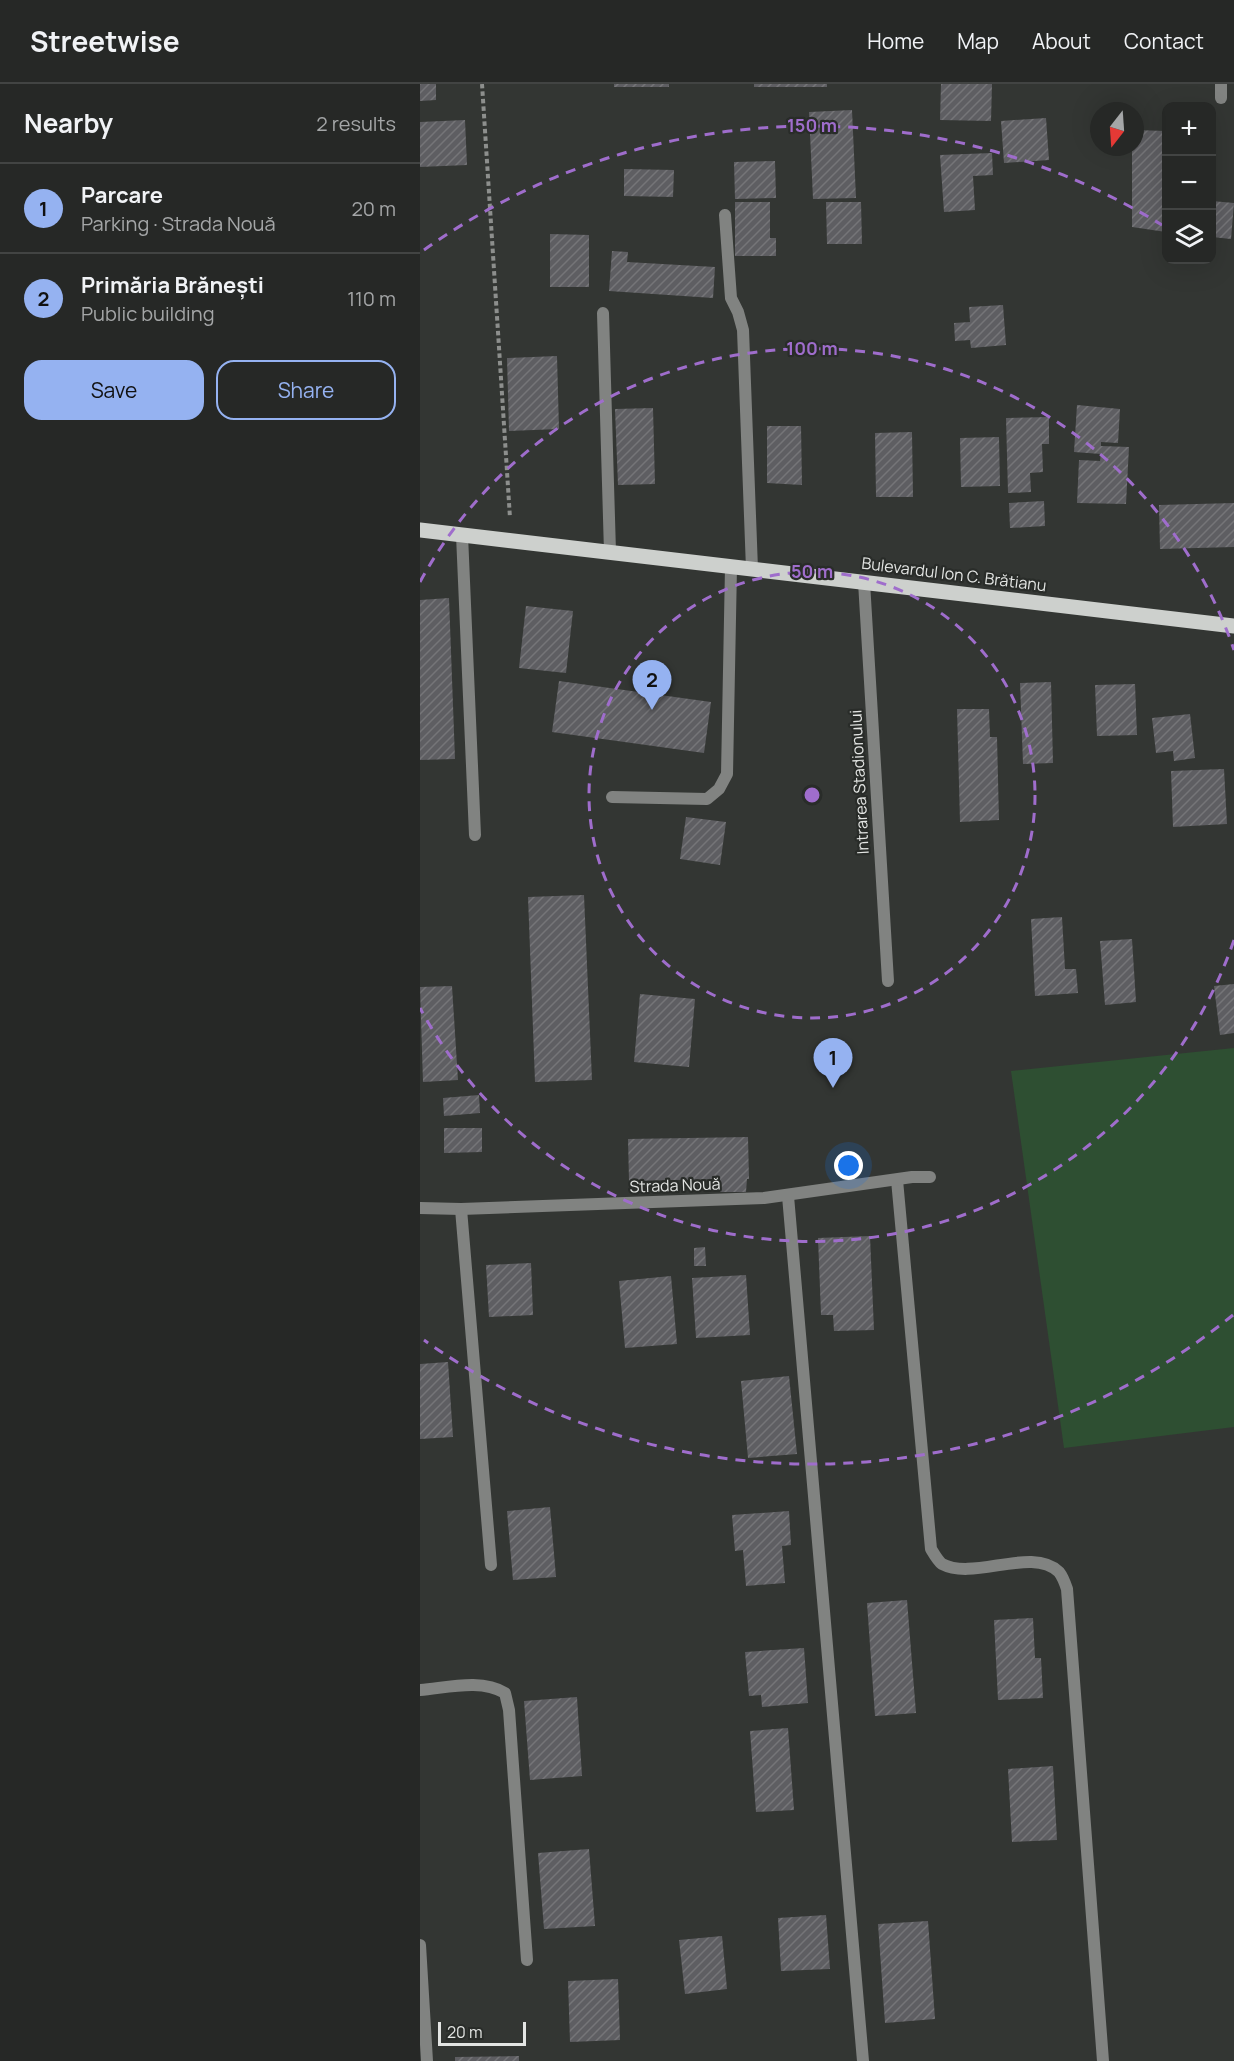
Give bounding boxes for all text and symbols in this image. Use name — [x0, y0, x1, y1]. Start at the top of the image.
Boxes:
text: Streetwise — [30, 22, 180, 60]
text: Home — [867, 27, 924, 55]
text: Map — [957, 27, 999, 55]
text: About — [1032, 27, 1091, 55]
text: Contact — [1124, 27, 1204, 55]
north arrow — [1090, 102, 1144, 156]
map controls — [1162, 102, 1216, 264]
button: + — [1162, 102, 1216, 156]
text: Nearby — [24, 105, 113, 141]
text: 2 results — [316, 110, 396, 137]
text: 150 m — [787, 113, 837, 137]
button: − — [1162, 156, 1216, 210]
text: Parcare — [81, 180, 163, 210]
text: 1 — [39, 195, 48, 222]
text: 20 m — [351, 195, 396, 222]
text: Parking · Strada Nouă — [81, 210, 276, 237]
button: layers — [1162, 210, 1216, 264]
text: Primăria Brănești — [81, 270, 264, 300]
text: 2 — [38, 285, 49, 312]
text: 110 m — [347, 285, 396, 312]
text: Public building — [81, 300, 215, 327]
text: 100 m — [786, 336, 838, 360]
button: Save — [24, 360, 204, 420]
button: Share — [216, 360, 396, 420]
street label: Bulevardul Ion C. Brătianu — [860, 552, 1048, 596]
text: 50 m — [791, 559, 833, 583]
pin: 2 — [632, 660, 672, 710]
street label: Intrarea Stadionului — [844, 709, 874, 855]
centre of rings — [802, 785, 822, 805]
pin: 1 — [814, 1038, 852, 1088]
your location — [834, 1151, 863, 1180]
street label: Strada Nouă — [629, 1172, 721, 1198]
scale bar — [438, 2019, 526, 2046]
text: 20 m — [447, 2021, 483, 2043]

